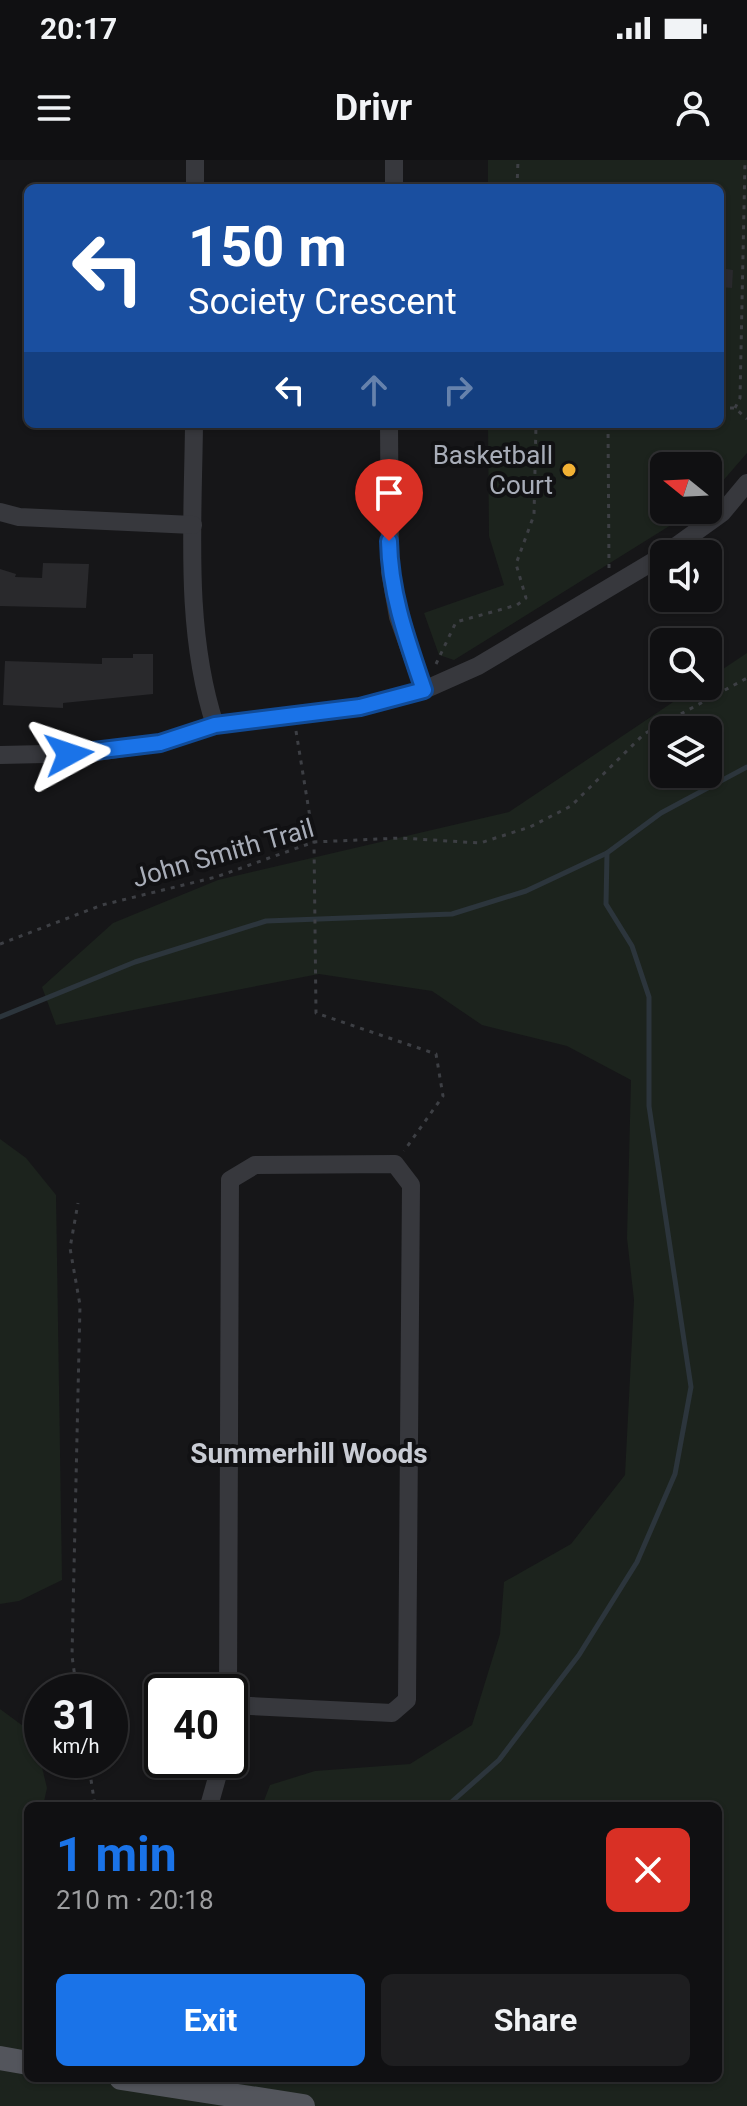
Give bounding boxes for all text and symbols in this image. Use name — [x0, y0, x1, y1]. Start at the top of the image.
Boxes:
text: 20:17 — [40, 11, 117, 46]
icon: menu — [32, 86, 76, 130]
icon: person — [671, 86, 715, 130]
text: Drivr — [335, 87, 412, 129]
text: 150 m — [188, 214, 347, 280]
icon: left — [56, 216, 160, 320]
text: Society Crescent — [188, 281, 457, 323]
icon: left — [268, 368, 312, 412]
icon: ahead — [352, 368, 396, 412]
icon: right — [436, 368, 480, 412]
place label: Basketball Court — [433, 440, 553, 500]
north arrow — [650, 452, 722, 524]
map controls — [650, 452, 722, 788]
pin — [355, 459, 423, 541]
marker: Basketball Court — [560, 461, 578, 479]
icon: arrive — [367, 471, 411, 515]
button: sound — [650, 540, 722, 612]
button: search — [650, 628, 722, 700]
position arrow — [27, 712, 111, 796]
button: layers — [650, 716, 722, 788]
street label: John Smith Trail — [129, 813, 317, 893]
district label: Summerhill Woods — [190, 1437, 428, 1470]
speed limit sign: 40 — [144, 1674, 248, 1778]
text: 31 — [53, 1692, 99, 1739]
text: km/h — [53, 1734, 99, 1758]
text: 1 min — [56, 1826, 177, 1883]
button: close — [606, 1828, 690, 1912]
text: 210 m · 20:18 — [56, 1885, 214, 1915]
button: Exit — [56, 1974, 365, 2066]
button: Share — [381, 1974, 690, 2066]

